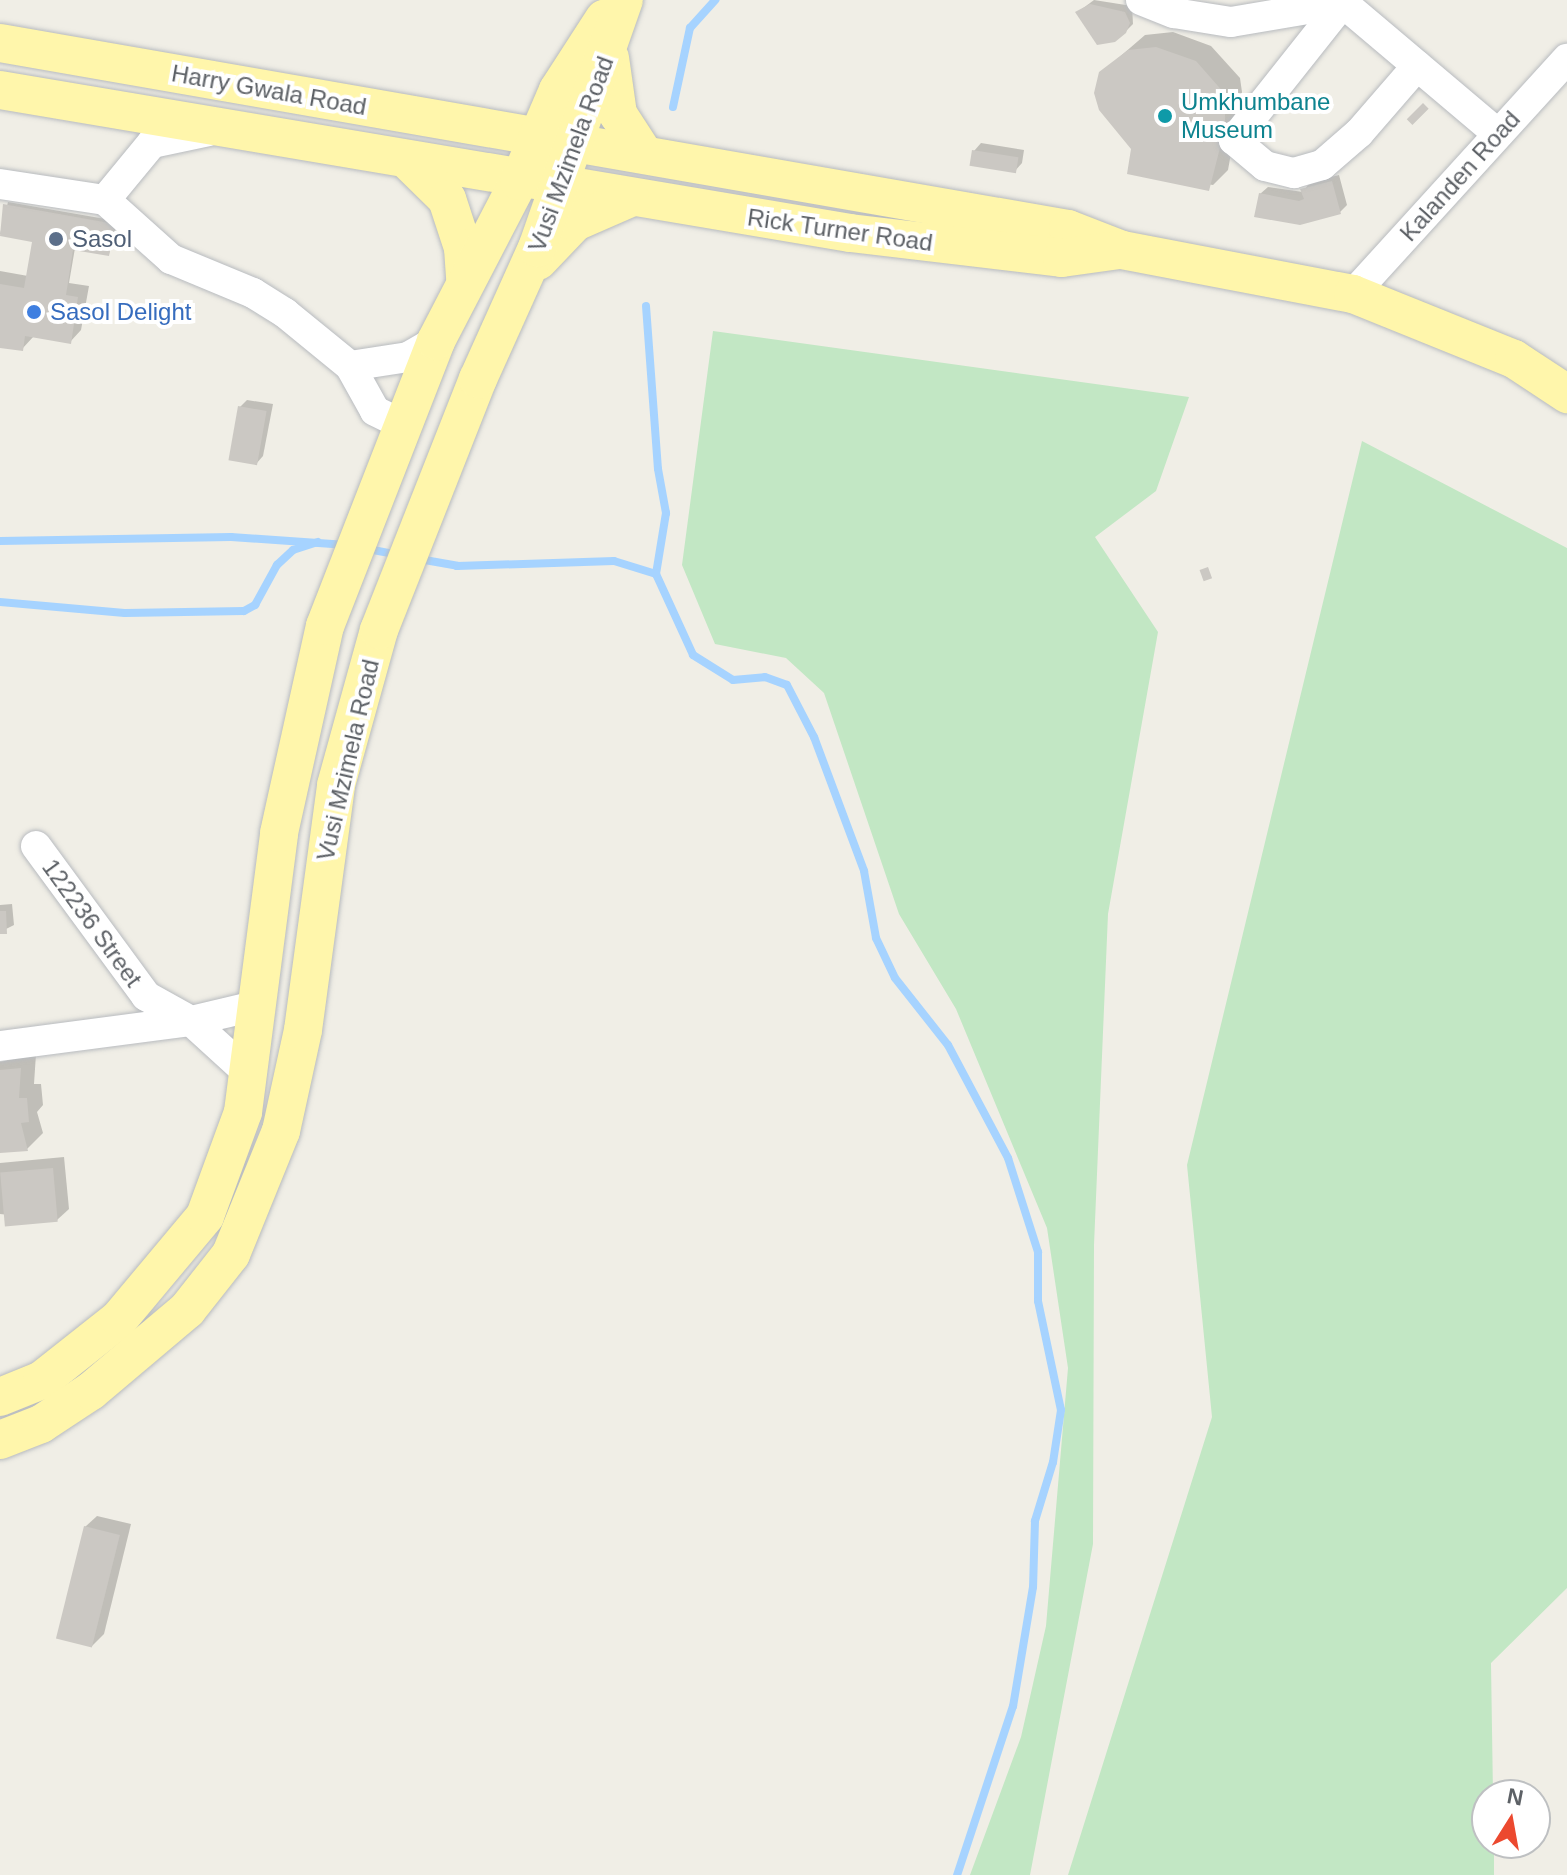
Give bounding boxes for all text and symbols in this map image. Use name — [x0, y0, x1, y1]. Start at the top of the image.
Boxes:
street label: Vusi Mzimela Road — [522, 52, 620, 256]
street label: Harry Gwala Road — [169, 59, 369, 121]
place label: Umkhumbane Museum — [1181, 88, 1330, 144]
street label: Kalanden Road — [1394, 105, 1526, 247]
marker: Umkhumbane Museum — [1156, 107, 1174, 125]
street label: Rick Turner Road — [745, 203, 935, 257]
place label: Sasol — [72, 225, 132, 253]
marker: Sasol — [47, 230, 65, 248]
place label: Sasol Delight — [50, 298, 191, 326]
marker: Sasol Delight — [25, 303, 43, 321]
street label: Vusi Mzimela Road — [311, 656, 385, 864]
street label: 122236 Street — [36, 854, 148, 992]
north arrow — [1471, 1779, 1551, 1859]
text: N — [1505, 1783, 1525, 1811]

